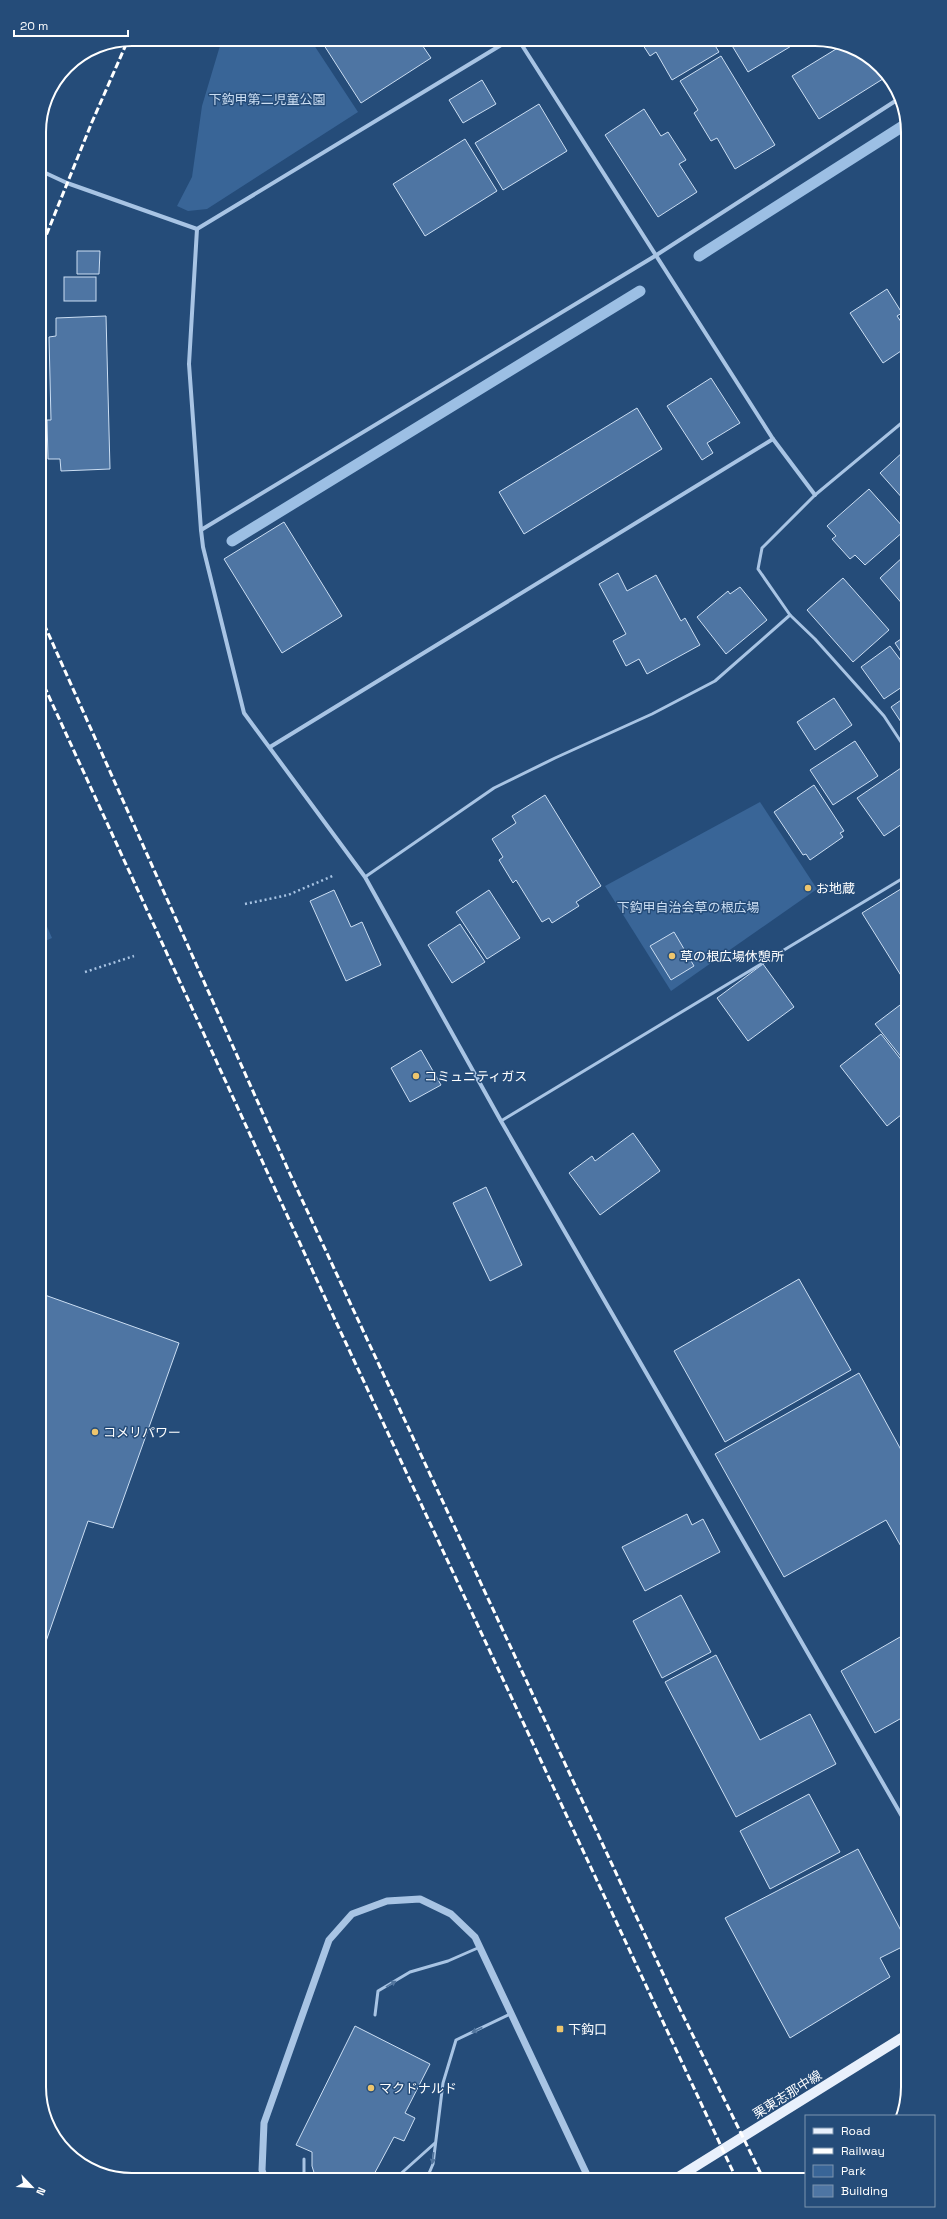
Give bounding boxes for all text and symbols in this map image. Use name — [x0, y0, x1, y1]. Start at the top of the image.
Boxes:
scale bar — [14, 12, 128, 38]
text: 20 m — [20, 18, 48, 34]
park label: 下鈎甲第二児童公園 — [208, 91, 326, 108]
place label: お地蔵 — [816, 880, 855, 897]
marker: お地蔵 — [803, 883, 813, 893]
park label: 下鈎甲自治会草の根広場 — [616, 899, 760, 916]
place label: 草の根広場休憩所 — [680, 948, 784, 965]
marker: 草の根広場休憩所 — [667, 951, 677, 961]
place label: コミュニティガス — [424, 1068, 527, 1085]
marker: コミュニティガス — [411, 1071, 421, 1081]
place label: コメリパワー — [103, 1424, 181, 1441]
marker: コメリパワー — [90, 1427, 100, 1437]
one-way arrow — [385, 1980, 397, 1987]
place label: 下鈎口 — [568, 2021, 607, 2038]
marker: 下鈎口 — [555, 2024, 565, 2034]
one-way arrow — [471, 2027, 482, 2033]
street label: 栗東志那中線 — [750, 2067, 825, 2122]
place label: マクドナルド — [379, 2080, 457, 2097]
marker: マクドナルド — [366, 2083, 376, 2093]
legend — [805, 2115, 935, 2207]
text: Road — [841, 2123, 870, 2139]
text: Railway — [841, 2143, 885, 2159]
one-way arrow — [430, 2152, 436, 2164]
text: Park — [841, 2163, 866, 2179]
north arrow — [12, 2167, 52, 2207]
text: Building — [841, 2183, 888, 2199]
text: N — [33, 2185, 49, 2198]

